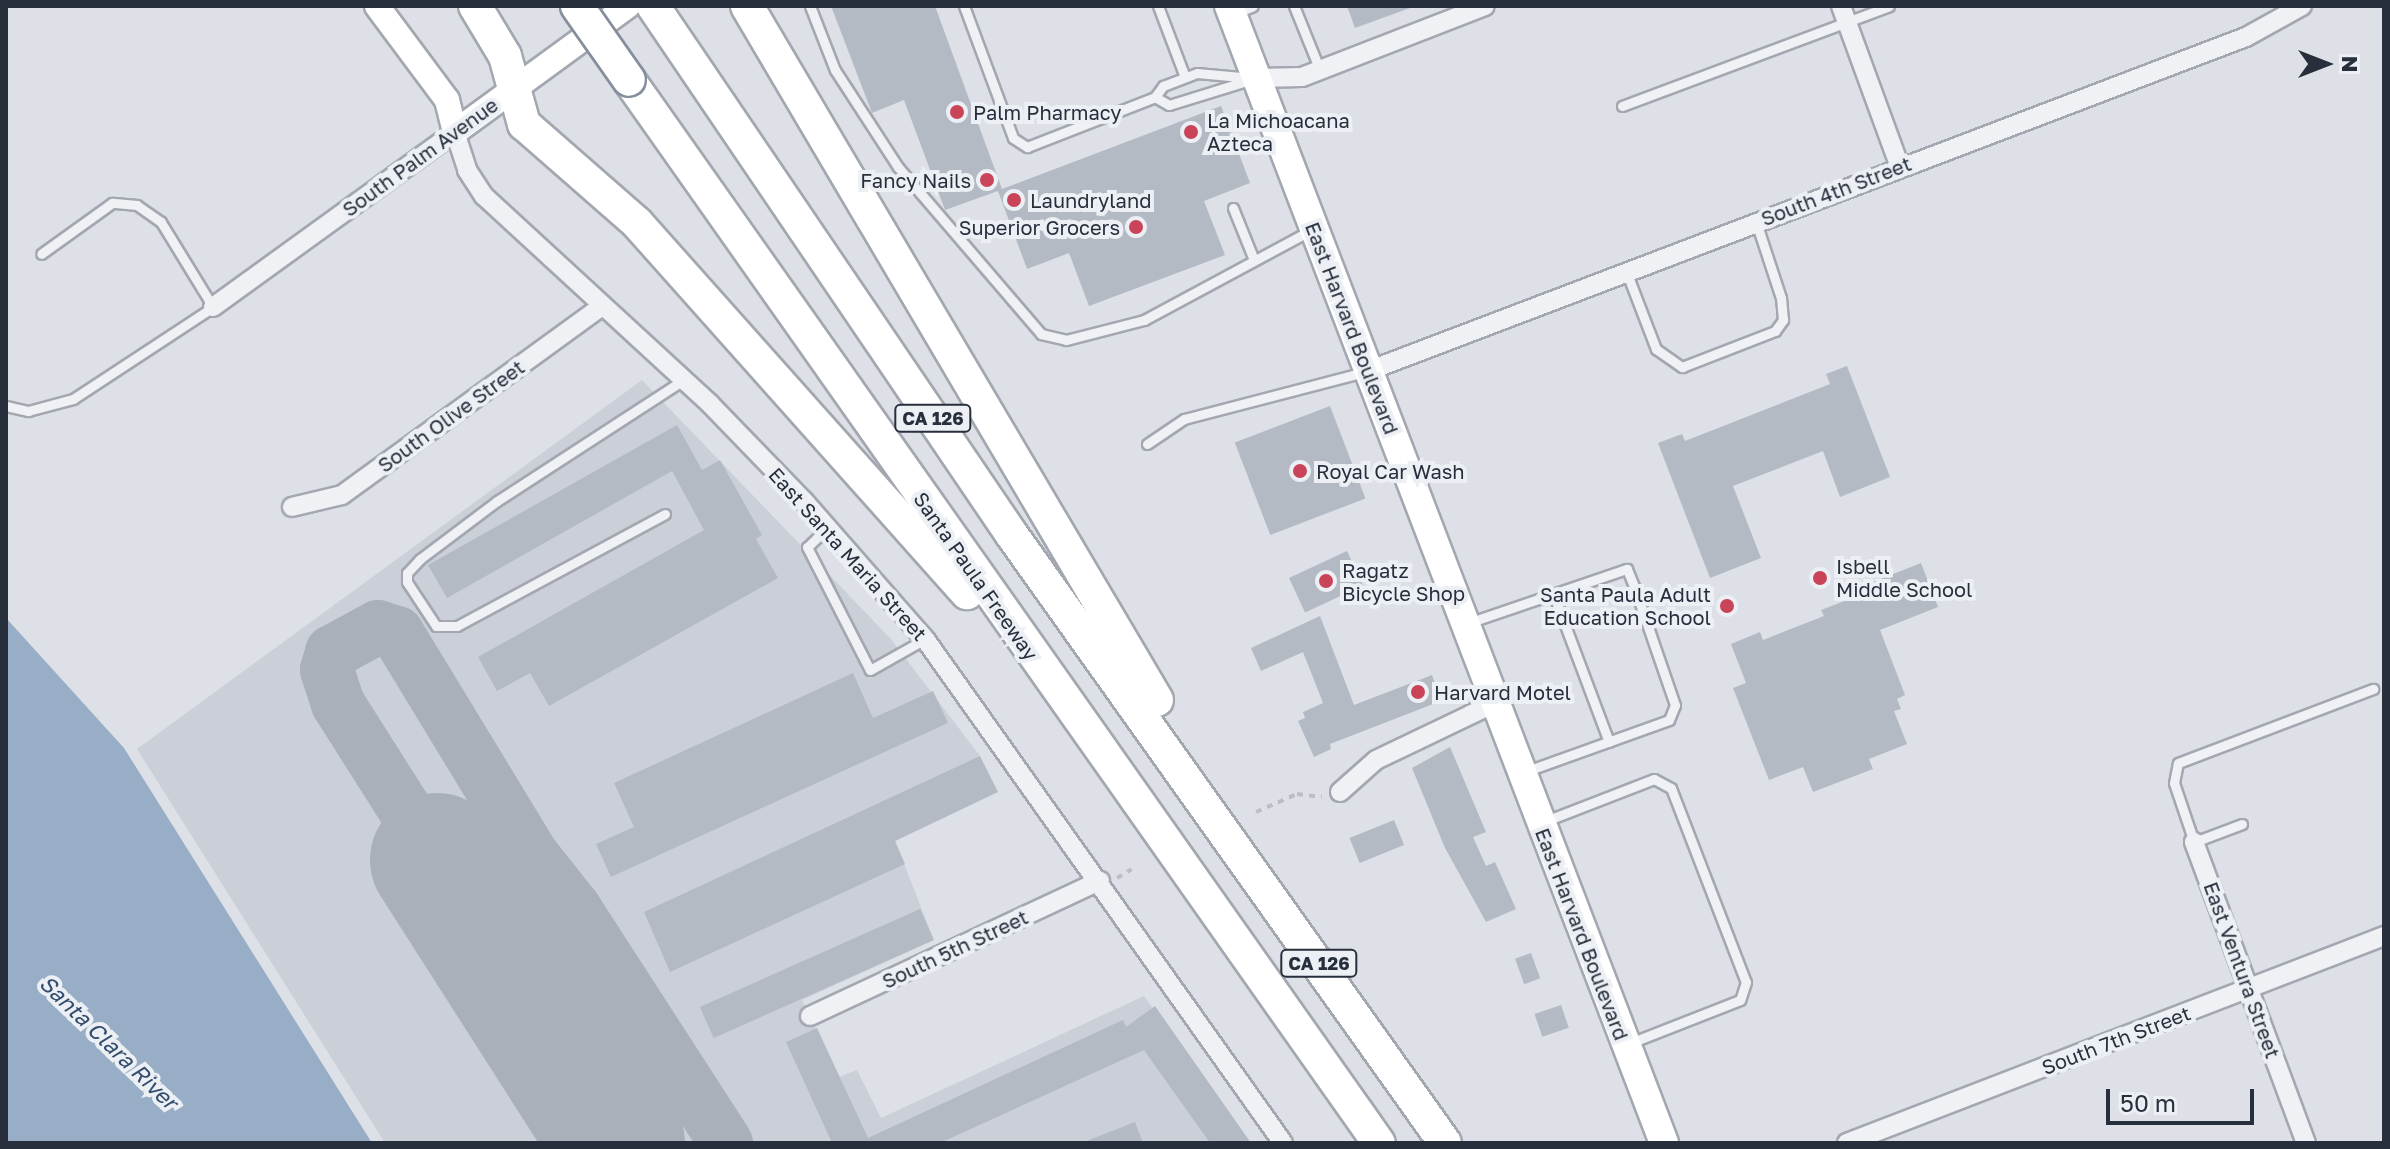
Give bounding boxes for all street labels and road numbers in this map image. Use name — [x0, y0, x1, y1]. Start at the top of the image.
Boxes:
street label: South Palm Avenue — [338, 93, 502, 221]
street label: South 4th Street — [1758, 151, 1914, 231]
street label: East Harvard Boulevard — [1300, 219, 1404, 437]
street label: South Olive Street — [373, 355, 529, 477]
road number: CA 126 — [893, 404, 973, 432]
street label: East Santa Maria Street — [764, 463, 932, 645]
street label: Santa Paula Freeway — [909, 487, 1043, 665]
street label: East Harvard Boulevard — [1530, 825, 1634, 1043]
street label: East Ventura Street — [2199, 879, 2285, 1061]
street label: South 5th Street — [878, 905, 1032, 993]
road number: CA 126 — [1279, 949, 1359, 977]
street label: South 7th Street — [2038, 1001, 2194, 1079]

